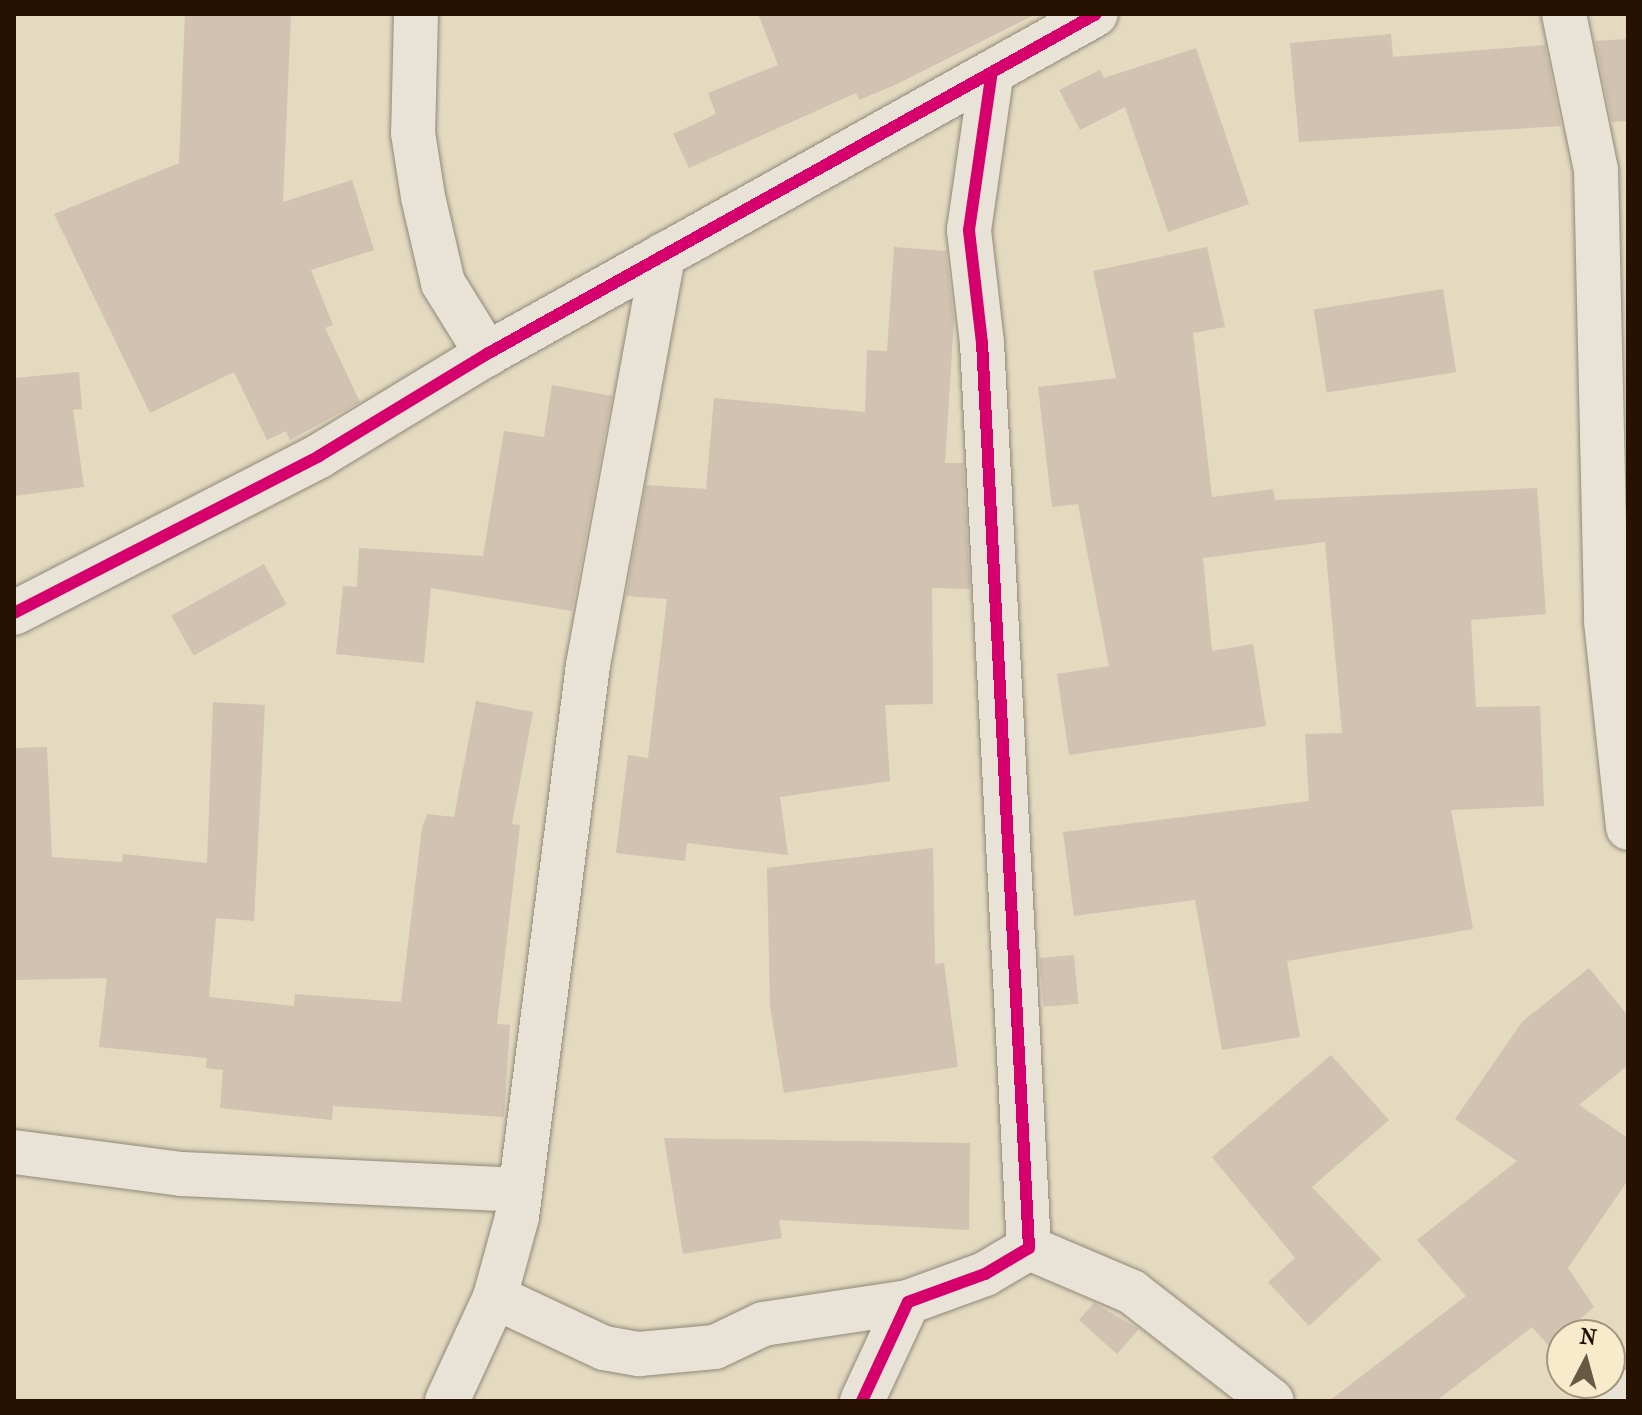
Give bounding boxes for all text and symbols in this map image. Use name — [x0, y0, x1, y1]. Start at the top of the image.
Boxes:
north arrow — [1546, 1319, 1626, 1399]
text: N — [1579, 1323, 1598, 1351]

